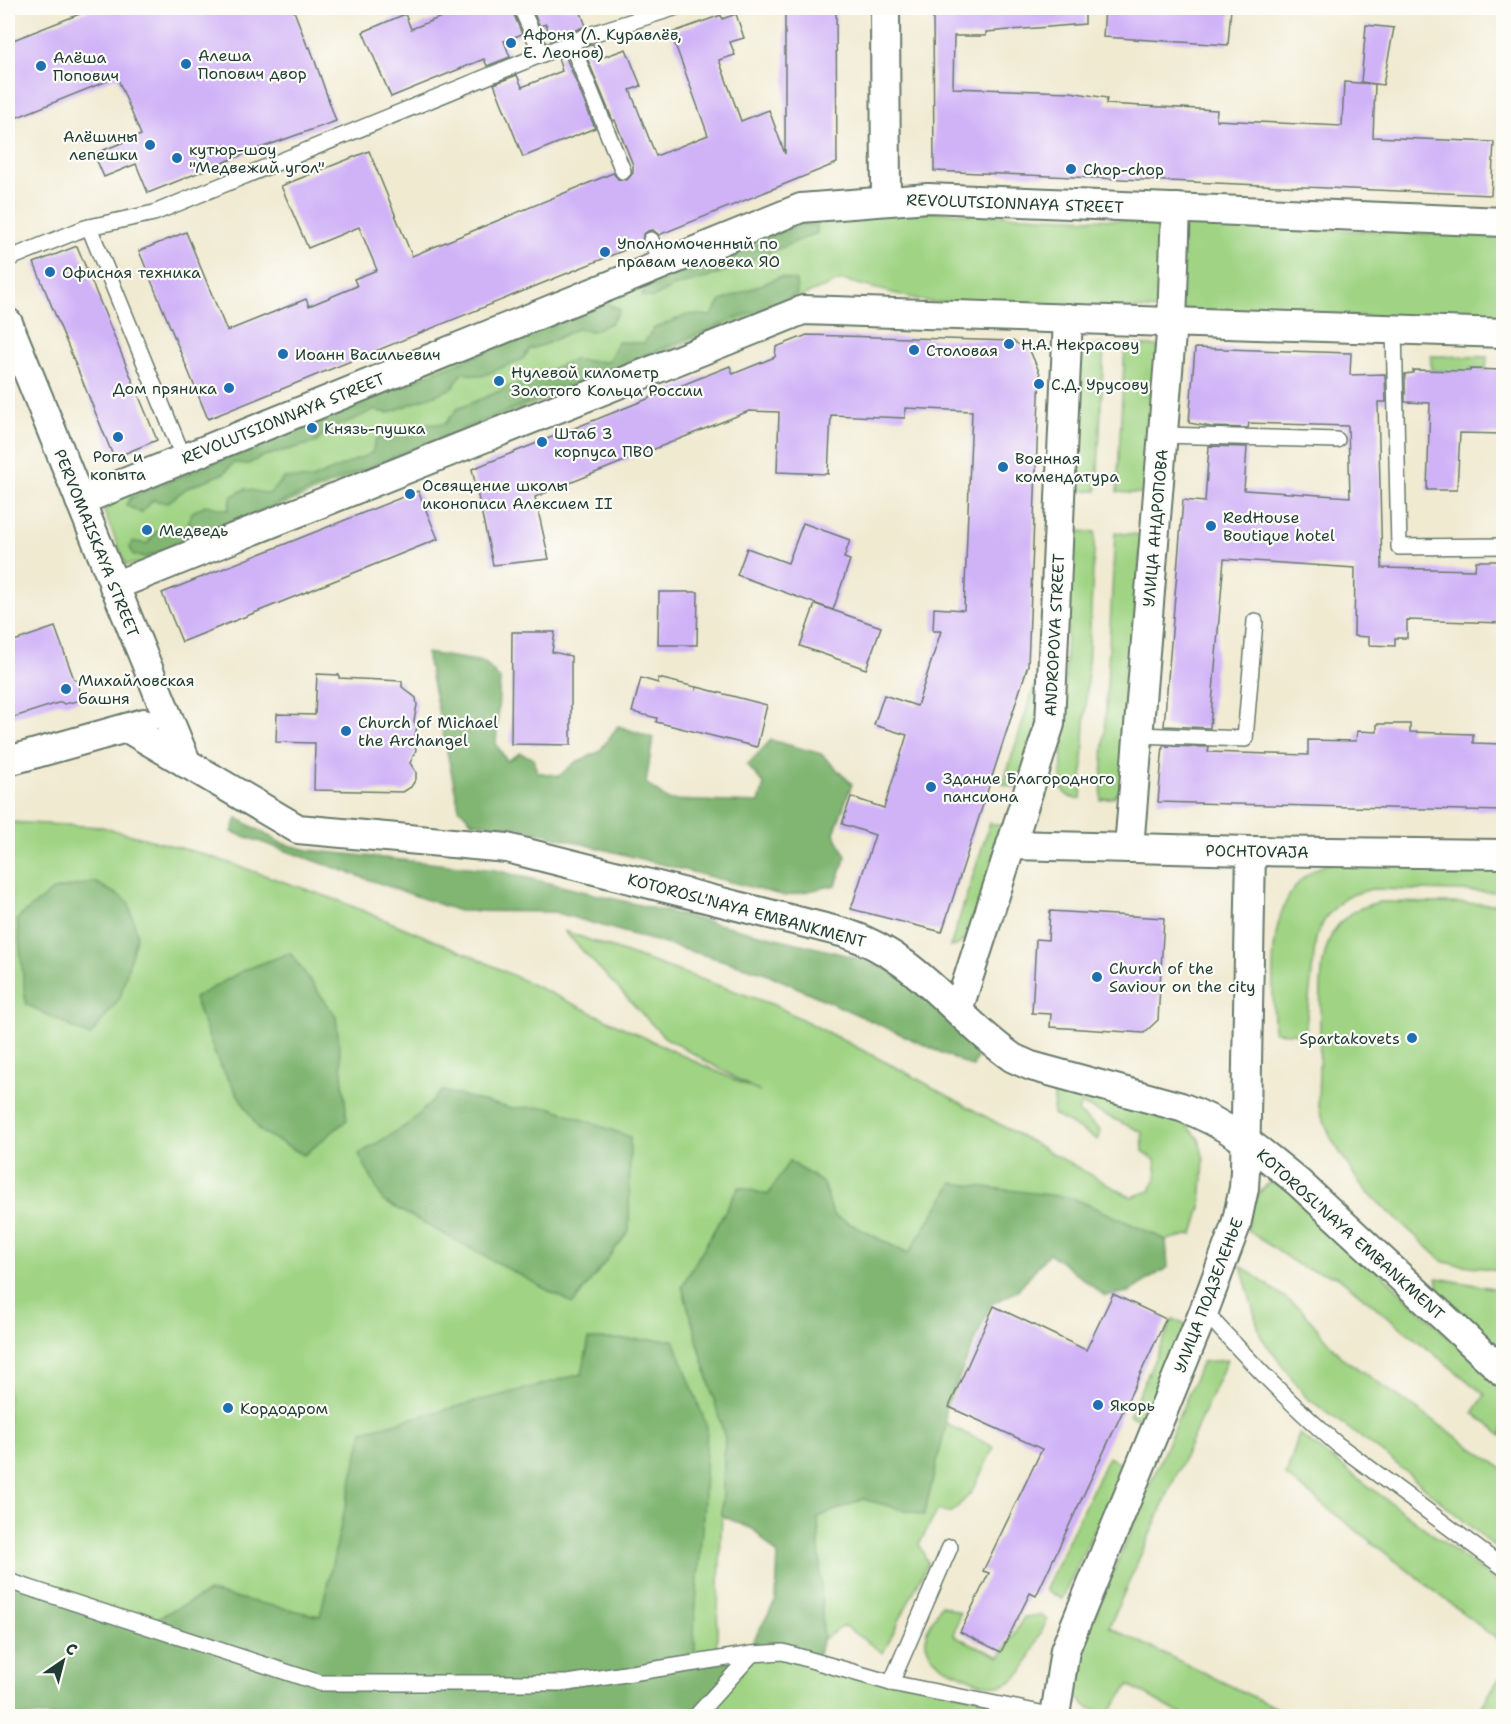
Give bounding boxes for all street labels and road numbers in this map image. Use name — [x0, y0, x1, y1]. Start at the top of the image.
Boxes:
street label: REVOLUTSIONNAYA STREET — [906, 189, 1124, 218]
street label: REVOLUTSIONNAYA STREET — [178, 368, 388, 469]
street label: PERVOMAISKAYA STREET — [49, 446, 144, 640]
street label: УЛИЦА АНДРОПОВА — [1138, 448, 1173, 608]
street label: ANDROPOVA STREET — [1040, 553, 1069, 717]
street label: POCHTOVAJA — [1205, 840, 1309, 863]
street label: KOTOROSL'NAYA EMBANKMENT — [625, 868, 869, 953]
street label: KOTOROSL'NAYA EMBANKMENT — [1252, 1144, 1449, 1325]
street label: УЛИЦА ПОДЗЕЛЕНЬЕ — [1169, 1215, 1248, 1376]

